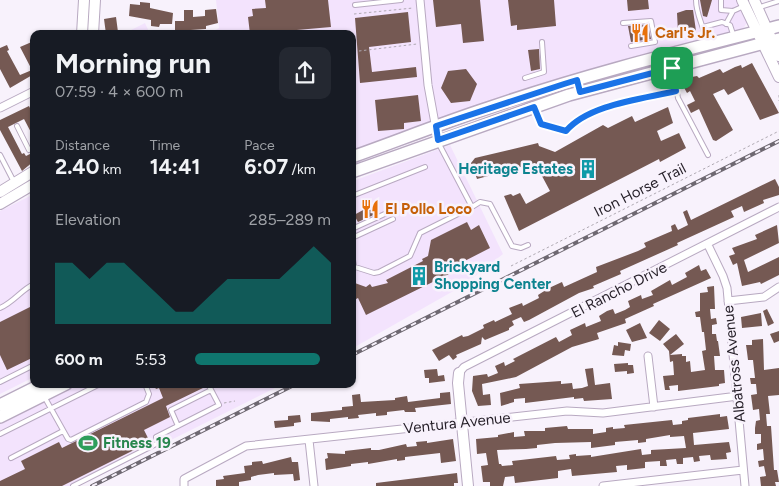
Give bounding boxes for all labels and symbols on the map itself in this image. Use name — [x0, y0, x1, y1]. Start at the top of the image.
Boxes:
restaurant icon: Carl's Jr. — [629, 22, 651, 44]
place label: Carl's Jr. — [655, 24, 715, 42]
pin — [651, 47, 693, 89]
building icon: Heritage Estates — [577, 158, 599, 180]
street label: Iron Horse Trail — [591, 159, 689, 221]
place label: Heritage Estates — [458, 160, 573, 178]
restaurant icon: El Pollo Loco — [359, 198, 381, 220]
place label: El Pollo Loco — [385, 200, 472, 218]
place label: Brickyard Shopping Center — [434, 258, 551, 293]
street label: El Rancho Drive — [568, 258, 670, 322]
building icon: Brickyard Shopping Center — [408, 265, 430, 287]
street label: Albatross Avenue — [719, 305, 749, 423]
street label: Ventura Avenue — [403, 408, 511, 438]
sports icon: Fitness 19 — [77, 432, 99, 454]
place label: Fitness 19 — [103, 434, 171, 452]

